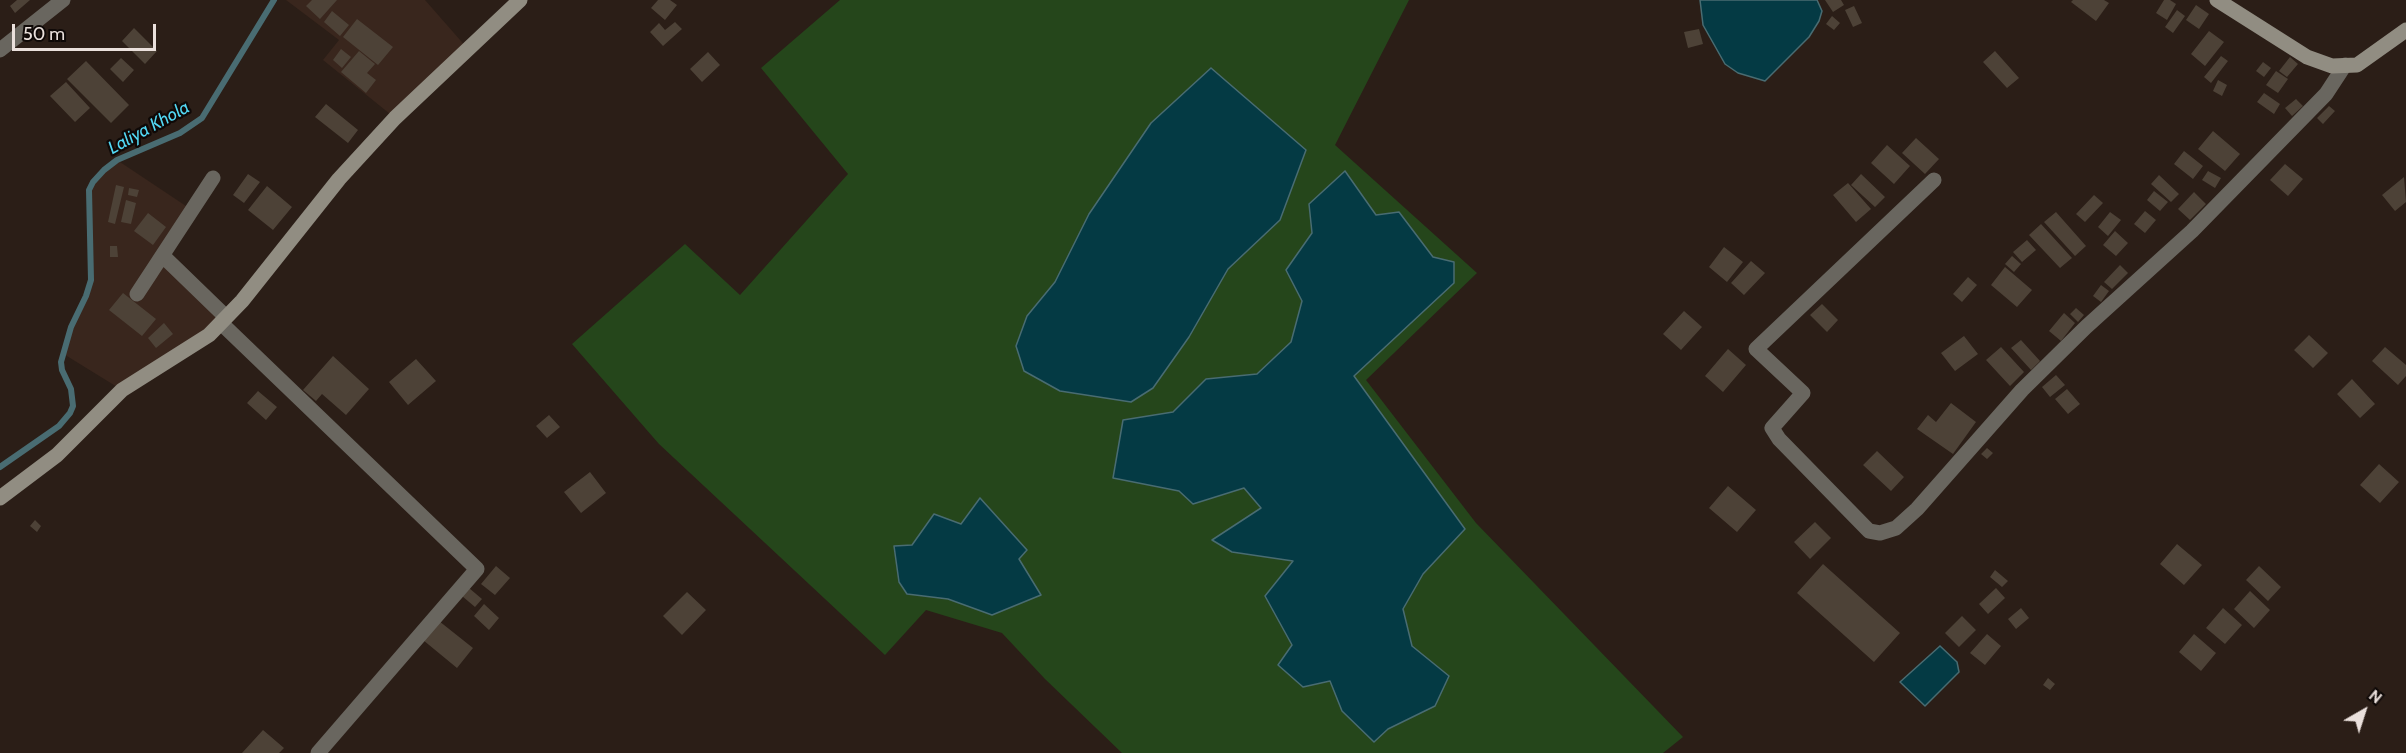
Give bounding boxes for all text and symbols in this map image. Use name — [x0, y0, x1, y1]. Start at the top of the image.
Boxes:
scale bar — [15, 12, 159, 50]
text: 50 m — [23, 23, 65, 45]
water label: Laliya Khola — [104, 97, 194, 159]
north arrow — [2334, 681, 2394, 741]
text: N — [2365, 686, 2386, 708]

